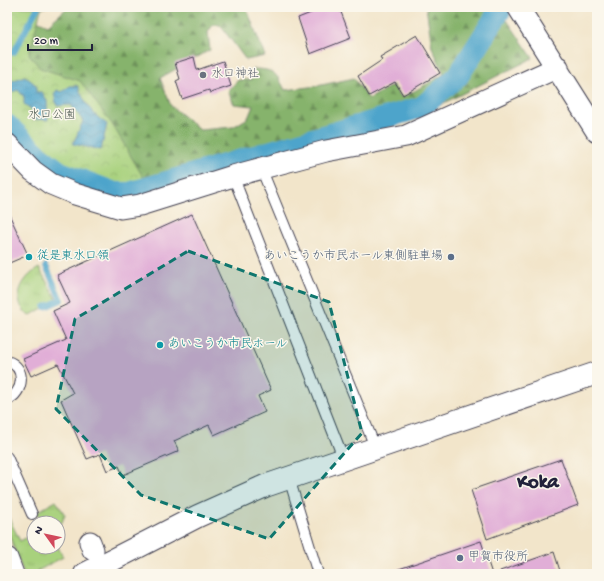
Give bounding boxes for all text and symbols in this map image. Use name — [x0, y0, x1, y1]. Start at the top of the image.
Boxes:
scale bar — [28, 26, 92, 52]
text: 20 m — [34, 35, 59, 49]
place label: 水口神社 — [211, 67, 259, 82]
marker: 水口神社 — [198, 70, 208, 80]
park label: 水口公園 — [28, 108, 76, 123]
place label: 従是東水口領 — [37, 249, 109, 264]
place label: あいこうか市民ホール東側駐車場 — [264, 249, 443, 264]
marker: 従是東水口領 — [24, 252, 34, 262]
marker: あいこうか市民ホール東側駐車場 — [446, 252, 456, 262]
place label: あいこうか市民ホール — [168, 337, 287, 352]
marker: あいこうか市民ホール — [155, 340, 165, 350]
district label: Koka — [516, 472, 560, 495]
north arrow — [26, 515, 66, 555]
text: N — [32, 524, 46, 537]
place label: 甲賀市役所 — [468, 550, 528, 565]
marker: 甲賀市役所 — [455, 553, 465, 563]

